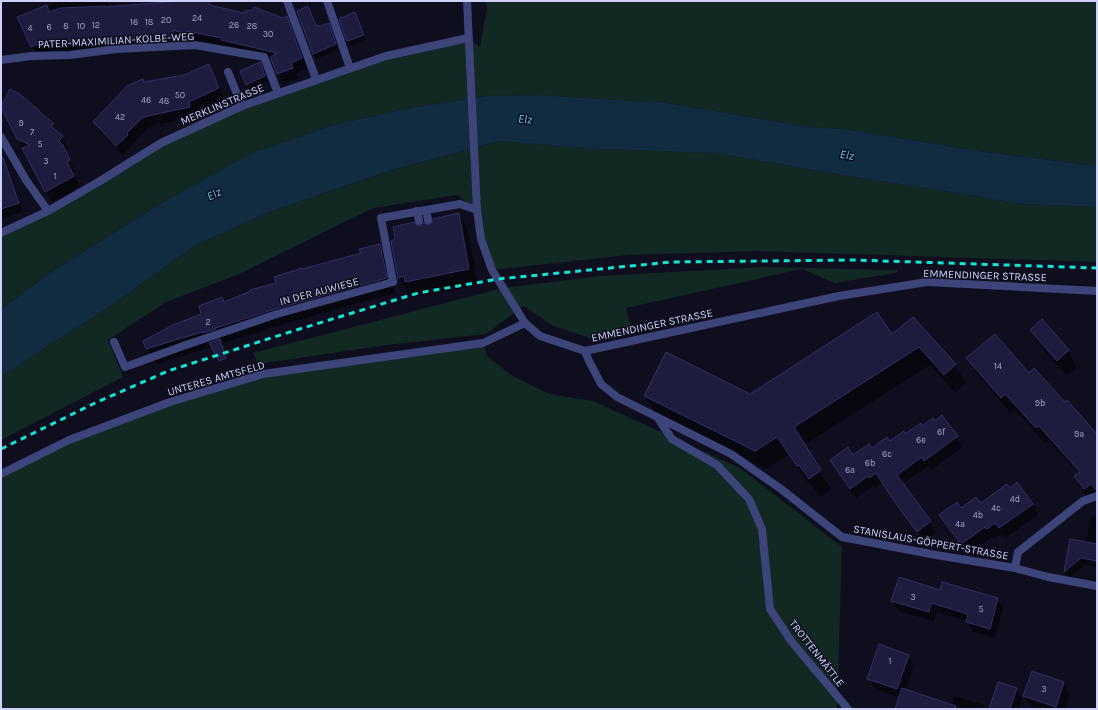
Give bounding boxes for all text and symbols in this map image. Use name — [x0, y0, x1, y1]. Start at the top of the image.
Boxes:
house number: 24 — [192, 13, 202, 23]
house number: 20 — [161, 15, 171, 25]
house number: 16 — [130, 17, 138, 27]
house number: 18 — [145, 17, 154, 27]
house number: 12 — [92, 20, 100, 30]
house number: 26 — [229, 20, 239, 30]
house number: 8 — [63, 21, 69, 31]
house number: 10 — [77, 21, 85, 31]
house number: 28 — [247, 21, 258, 31]
house number: 6 — [46, 22, 52, 32]
house number: 4 — [27, 23, 33, 33]
house number: 30 — [263, 29, 273, 39]
street label: PATER-MAXIMILIAN-KOLBE-WEG — [37, 30, 195, 51]
street label: MERKLINSTRASSE — [179, 81, 266, 128]
house number: 50 — [175, 90, 185, 100]
house number: 46 — [141, 95, 151, 105]
house number: 48 — [159, 96, 170, 106]
house number: 42 — [115, 112, 125, 122]
water label: Elz — [517, 112, 533, 127]
house number: 9 — [18, 118, 24, 128]
house number: 7 — [30, 127, 35, 137]
house number: 5 — [37, 139, 43, 149]
water label: Elz — [839, 147, 856, 163]
house number: 3 — [43, 156, 49, 166]
house number: 1 — [54, 171, 57, 181]
water label: Elz — [205, 184, 224, 203]
street label: EMMENDINGER STRASSE — [923, 267, 1047, 284]
street label: IN DER AUWIESE — [278, 275, 360, 308]
street label: EMMENDINGER STRASSE — [590, 306, 714, 345]
house number: 2 — [205, 317, 211, 327]
street label: UNTERES AMTSFELD — [166, 358, 266, 399]
house number: 14 — [994, 361, 1002, 371]
house number: 9b — [1035, 398, 1045, 408]
house number: 6f — [937, 427, 946, 437]
house number: 9a — [1074, 429, 1084, 439]
house number: 6e — [916, 435, 926, 445]
house number: 6c — [882, 449, 892, 459]
house number: 6b — [865, 458, 875, 468]
house number: 6a — [845, 465, 855, 475]
house number: 4d — [1010, 494, 1020, 504]
house number: 4c — [991, 503, 1001, 513]
house number: 4b — [973, 510, 983, 520]
house number: 4a — [955, 519, 965, 529]
street label: STANISLAUS-GÖPPERT-STRASSE — [852, 521, 1010, 563]
house number: 3 — [910, 592, 916, 602]
house number: 5 — [978, 604, 984, 614]
street label: TROTTENMÄTTLE — [786, 617, 848, 689]
house number: 1 — [889, 656, 892, 666]
house number: 3 — [1041, 684, 1047, 694]

